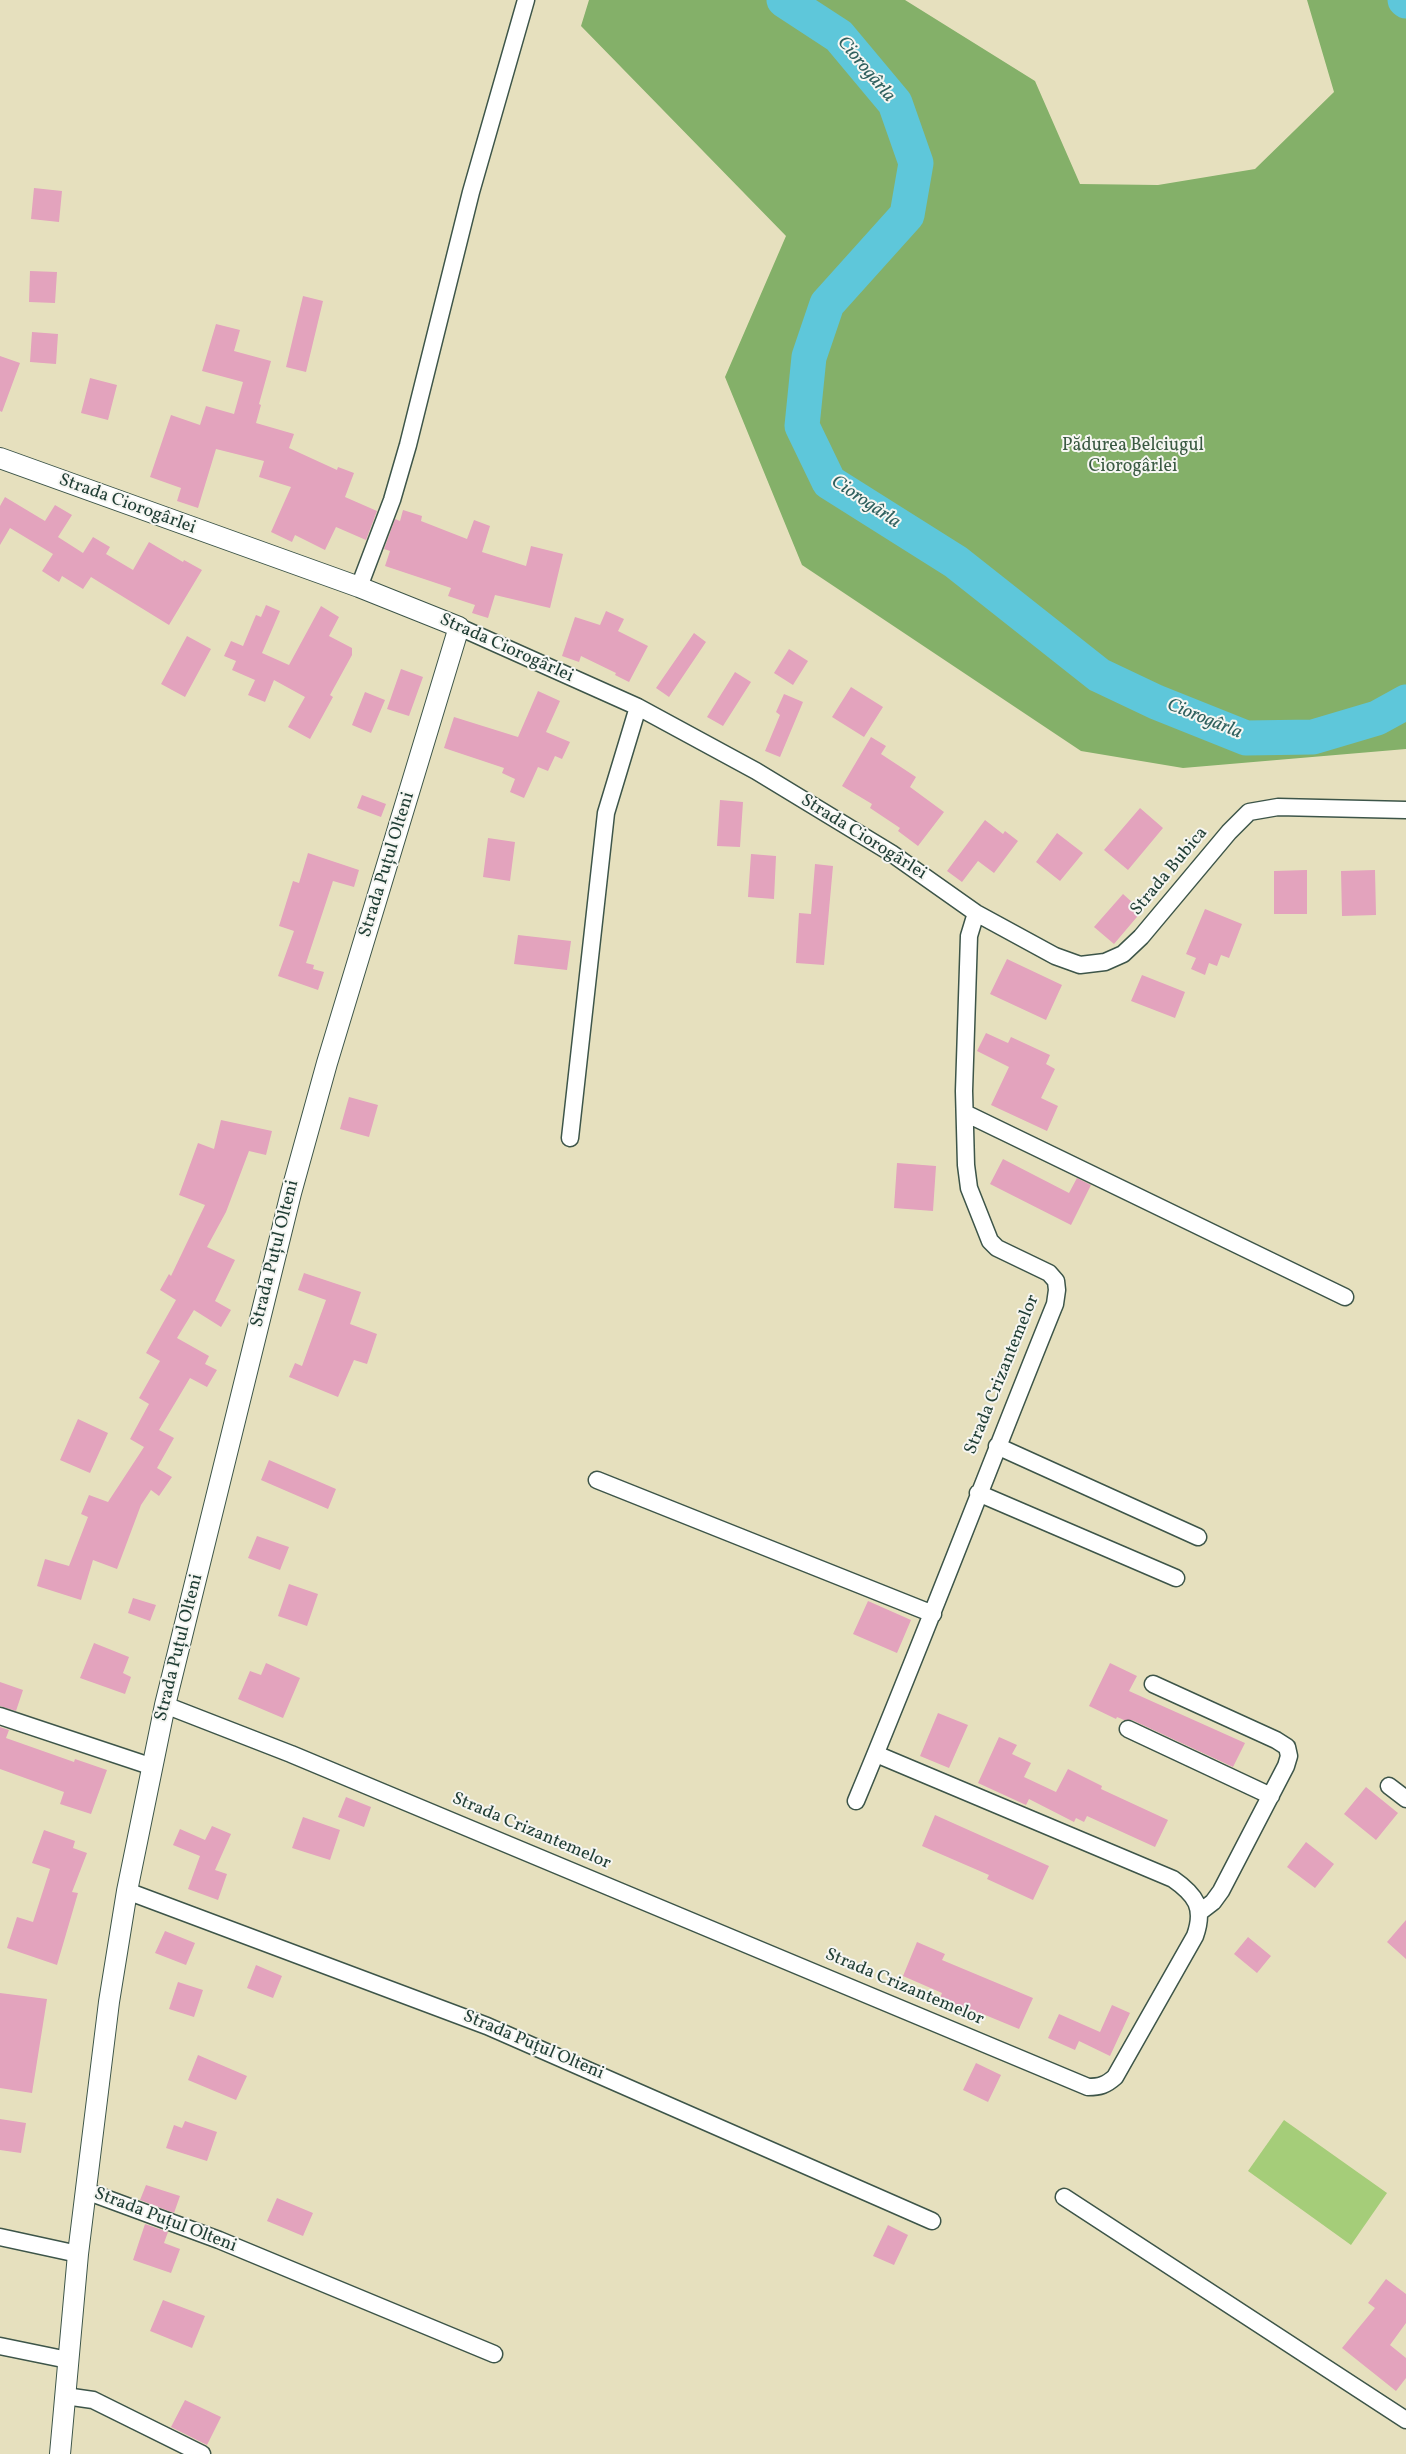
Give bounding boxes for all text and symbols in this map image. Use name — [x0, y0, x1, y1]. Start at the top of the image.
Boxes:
water label: Ciorogârla — [831, 32, 899, 108]
park label: Pădurea Belciugul Ciorogârlei — [1062, 436, 1204, 478]
street label: Strada Ciorogârlei — [55, 470, 199, 540]
water label: Ciorogârla — [826, 471, 904, 535]
street label: Strada Ciorogârlei — [436, 610, 576, 688]
water label: Ciorogârla — [1163, 695, 1245, 745]
street label: Strada Puțul Olteni — [356, 790, 420, 940]
street label: Strada Ciorogârlei — [796, 791, 930, 885]
street label: Strada Bubica — [1127, 823, 1213, 921]
street label: Strada Puțul Olteni — [247, 1178, 305, 1330]
street label: Strada Crizantemelor — [961, 1292, 1045, 1458]
street label: Strada Puțul Olteni — [151, 1572, 209, 1724]
street label: Strada Crizantemelor — [448, 1789, 614, 1875]
street label: Strada Crizantemelor — [821, 1945, 987, 2031]
street label: Strada Puțul Olteni — [459, 2007, 607, 2085]
street label: Strada Puțul Olteni — [91, 2184, 239, 2258]

